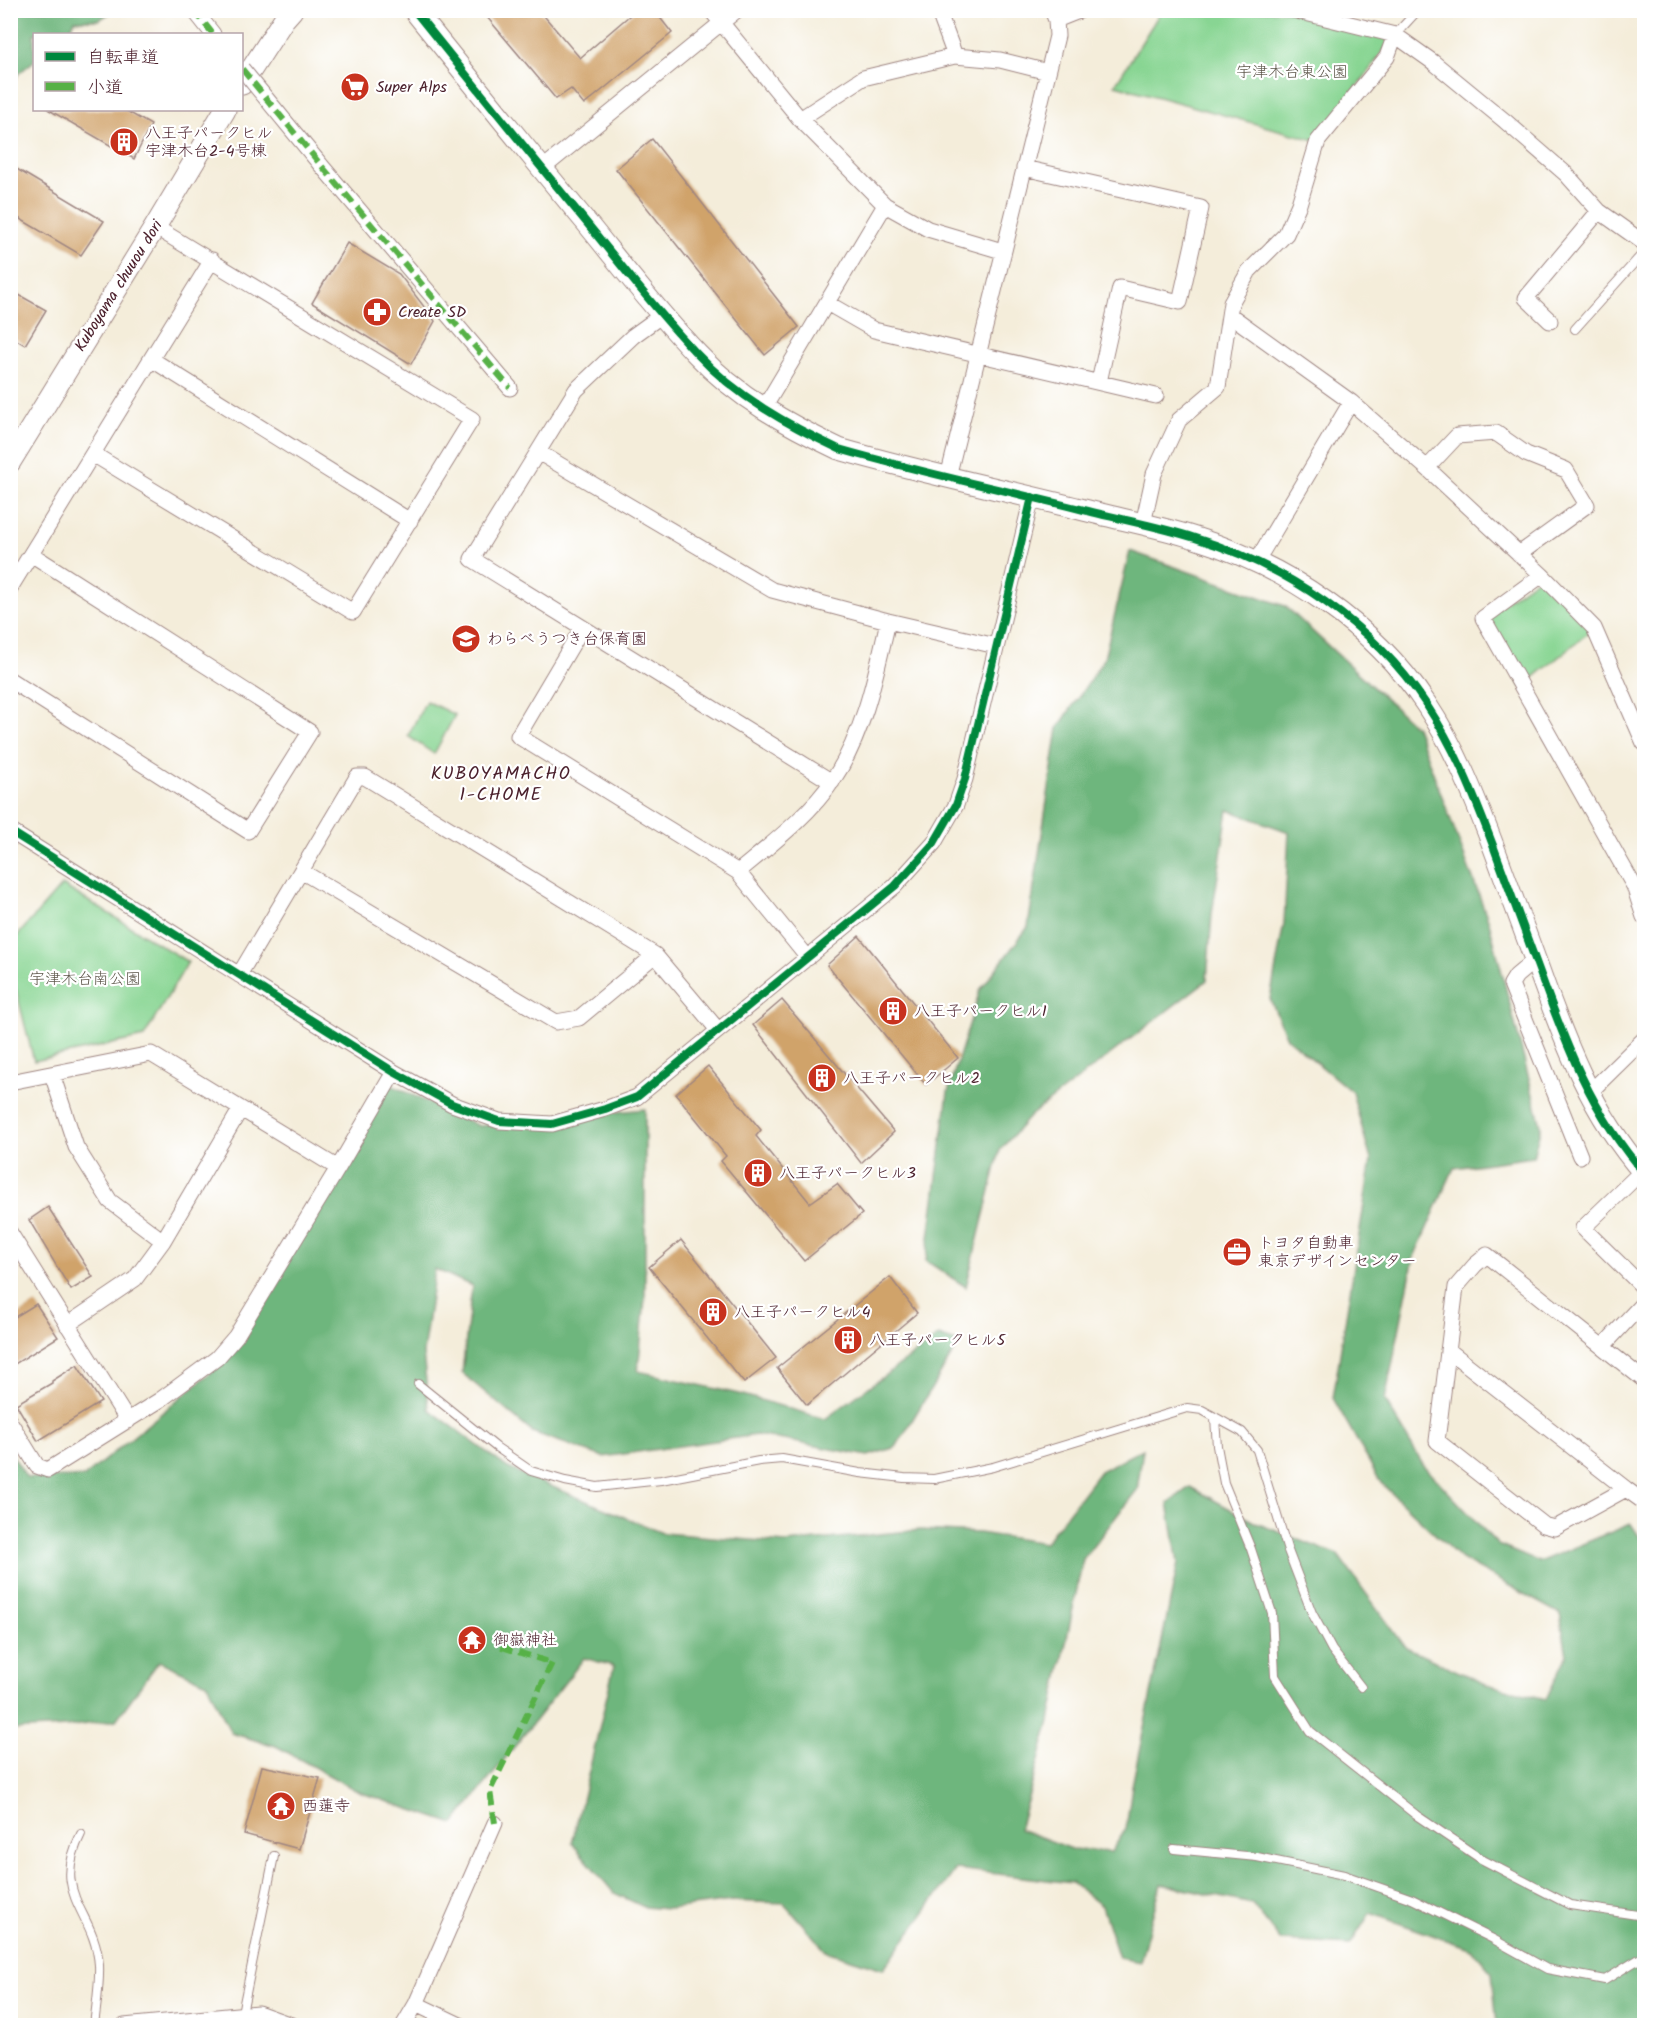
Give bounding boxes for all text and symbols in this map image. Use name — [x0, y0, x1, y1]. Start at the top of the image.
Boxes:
legend — [33, 33, 243, 111]
text: 自転車道 — [87, 44, 159, 73]
park label: 宇津木台東公園 — [1236, 60, 1348, 85]
supermarket icon: Super Alps — [339, 71, 371, 103]
text: 小道 — [87, 74, 123, 103]
place label: Super Alps — [376, 75, 447, 100]
place label: 八王子パークヒル 宇津木台2-4号棟 — [145, 121, 273, 164]
building icon: 八王子パークヒル 宇津木台2-4号棟 — [108, 126, 140, 158]
street label: Kuboyama chuuou dori — [68, 214, 170, 357]
pharmacy icon: Create SD — [361, 296, 393, 328]
place label: Create SD — [398, 300, 466, 325]
school or university icon: わらべうつき台保育園 — [450, 623, 482, 655]
place label: わらべうつき台保育園 — [487, 627, 647, 652]
district label: KUBOYAMACHO 1-CHOME — [431, 760, 571, 810]
park label: 宇津木台南公園 — [29, 967, 141, 992]
building icon: 八王子パークヒル1 — [877, 995, 909, 1027]
place label: 八王子パークヒル1 — [914, 999, 1047, 1024]
building icon: 八王子パークヒル2 — [806, 1062, 838, 1094]
place label: 八王子パークヒル2 — [843, 1066, 980, 1091]
building icon: 八王子パークヒル3 — [742, 1157, 774, 1189]
place label: 八王子パークヒル3 — [779, 1161, 916, 1186]
place label: トヨタ自動車 東京デザインセンター — [1258, 1231, 1417, 1274]
office icon: トヨタ自動車 東京デザインセンター — [1221, 1236, 1253, 1268]
building icon: 八王子パークヒル4 — [697, 1296, 729, 1328]
place label: 八王子パークヒル4 — [734, 1300, 871, 1325]
building icon: 八王子パークヒル5 — [832, 1324, 864, 1356]
place label: 八王子パークヒル5 — [869, 1328, 1007, 1353]
temple icon: 御嶽神社 — [456, 1624, 488, 1656]
place label: 御嶽神社 — [493, 1628, 557, 1653]
temple icon: 西蓮寺 — [265, 1790, 297, 1822]
place label: 西蓮寺 — [302, 1794, 350, 1819]

